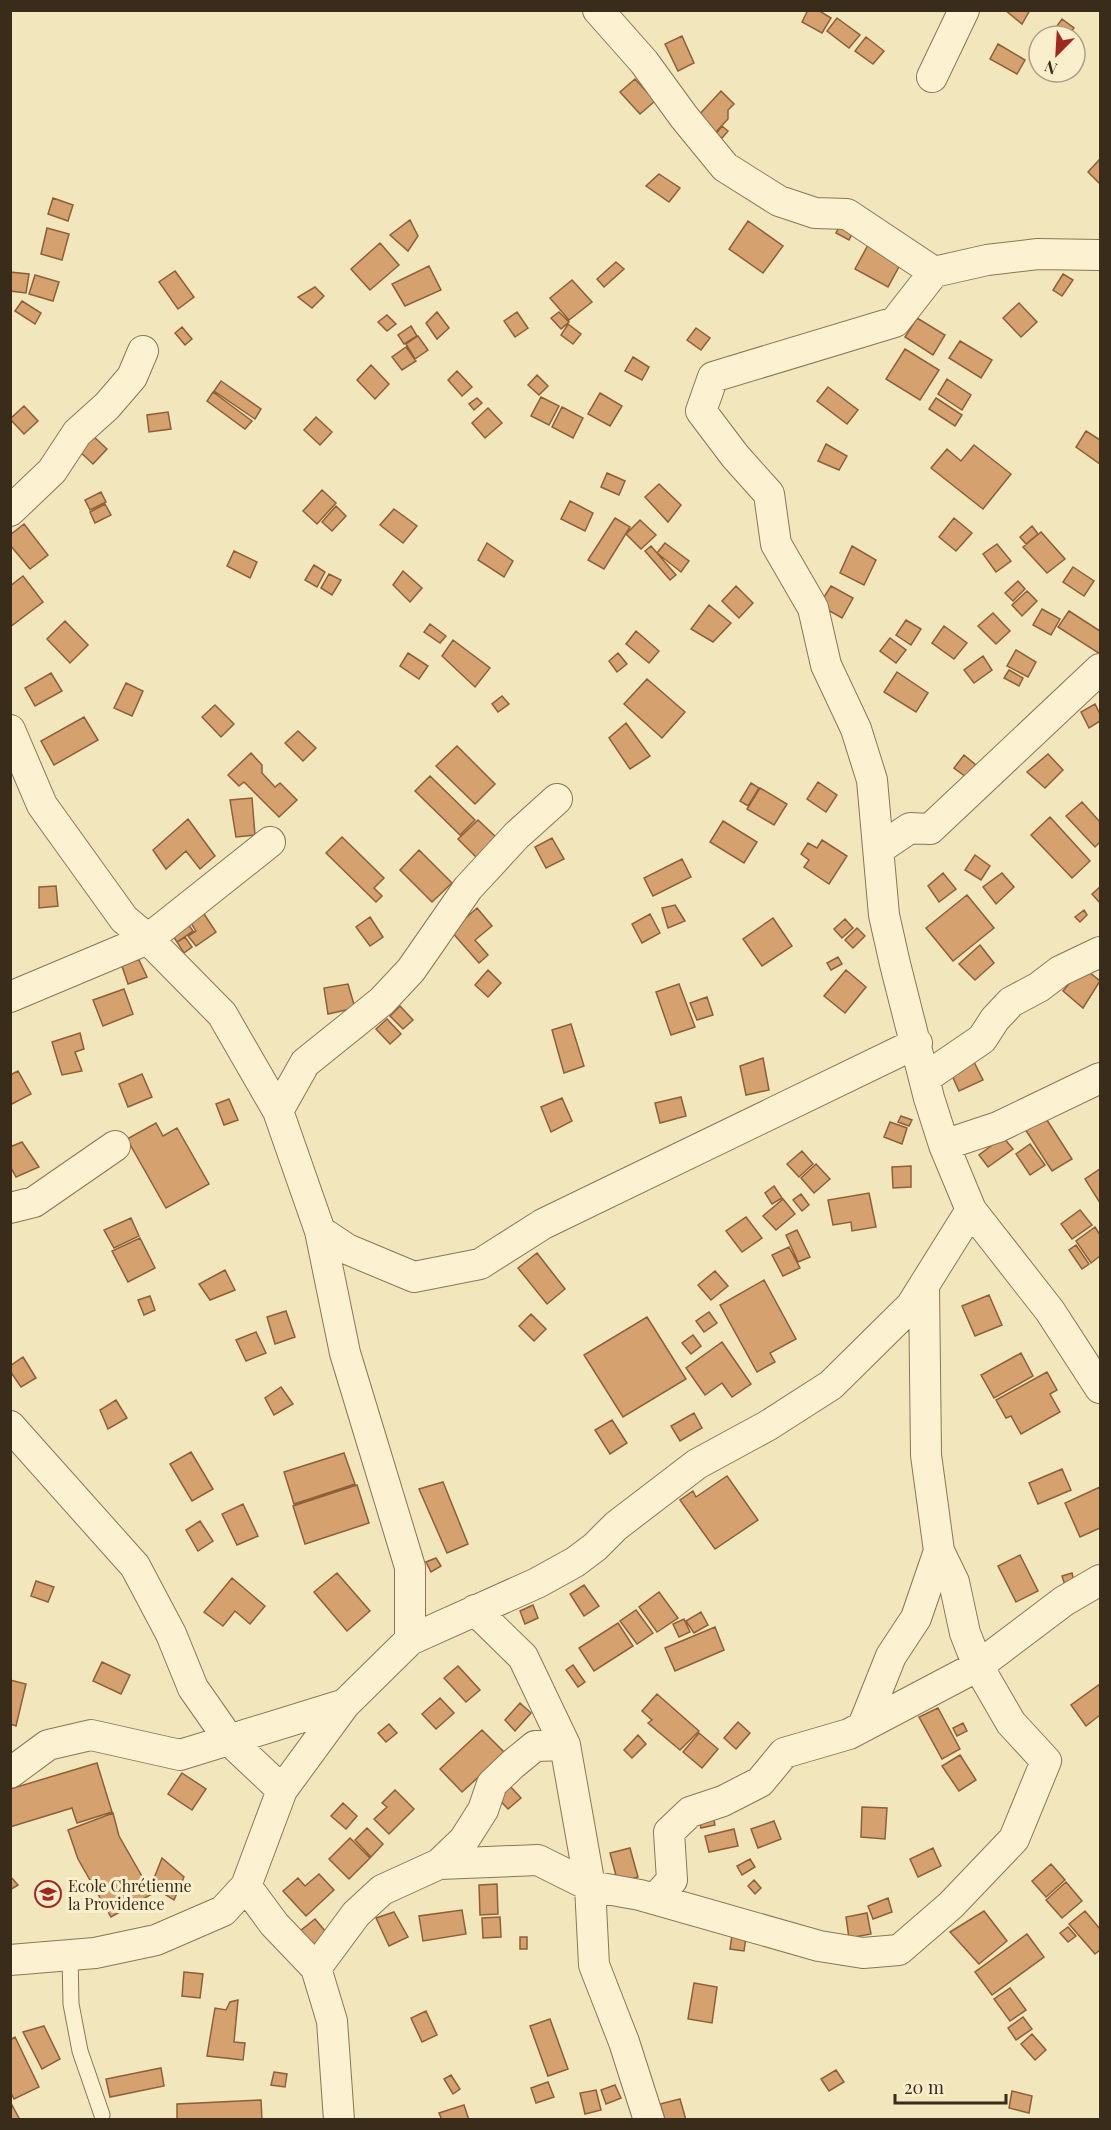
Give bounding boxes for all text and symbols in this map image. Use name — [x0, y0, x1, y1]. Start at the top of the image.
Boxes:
north arrow — [1027, 24, 1087, 84]
text: N — [1041, 56, 1060, 80]
place label: Ecole Chrétienne la Providence — [68, 1875, 192, 1914]
school or university icon: Ecole Chrétienne la Providence — [33, 1879, 63, 1909]
scale bar — [895, 2067, 1006, 2105]
text: 20 m — [904, 2075, 944, 2099]

